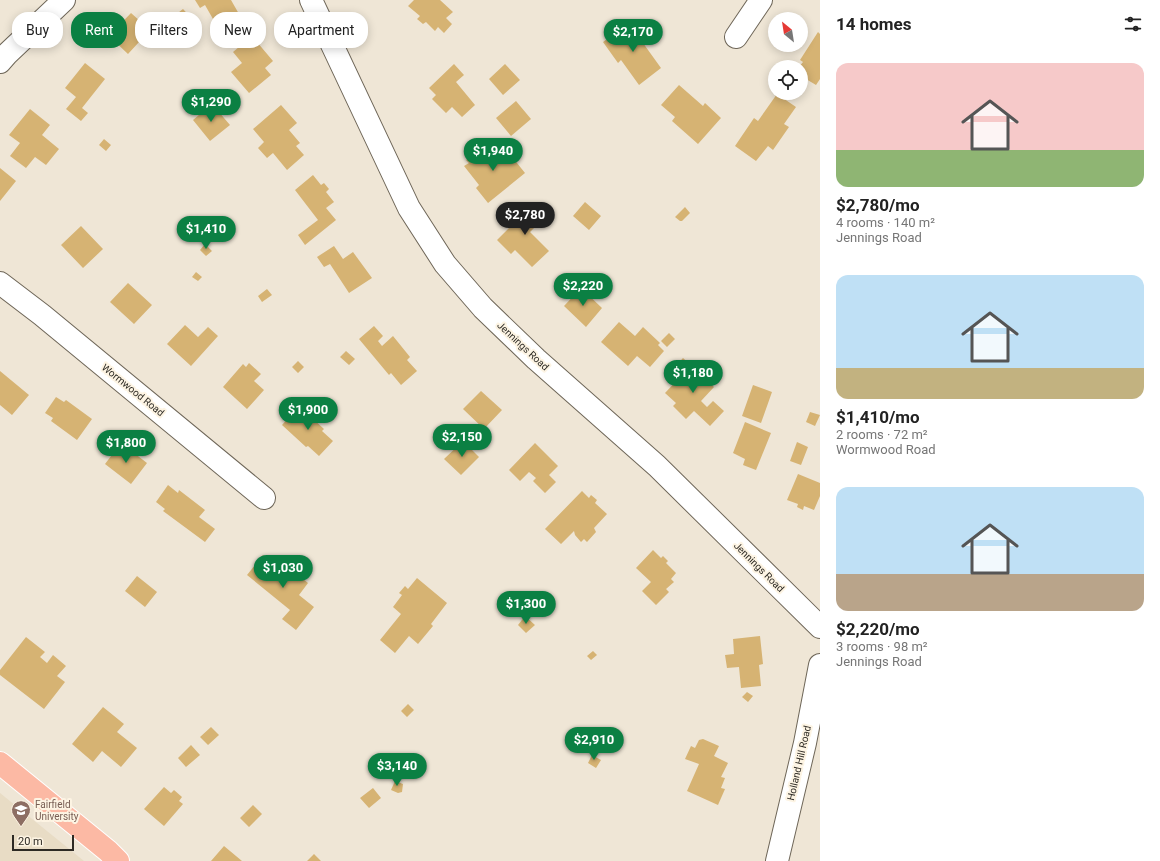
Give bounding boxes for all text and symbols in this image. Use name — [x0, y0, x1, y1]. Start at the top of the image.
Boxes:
chip: Buy — [12, 12, 63, 48]
chip: Rent — [71, 12, 127, 48]
chip: Filters — [135, 12, 202, 48]
chip: New — [210, 12, 266, 48]
chip: Apartment — [274, 12, 368, 48]
north arrow — [768, 12, 808, 52]
map controls — [768, 12, 808, 100]
icon: filters — [1122, 13, 1144, 35]
text: 14 homes — [836, 14, 912, 34]
pin: $2,170 — [600, 19, 666, 53]
text: $2,170 — [613, 24, 653, 39]
button: locate — [768, 60, 808, 100]
pin: $1,290 — [178, 89, 244, 123]
icon: home — [954, 89, 1026, 161]
text: $1,290 — [191, 94, 231, 109]
pin: $1,940 — [460, 138, 526, 172]
text: $1,940 — [473, 143, 513, 158]
text: $2,780/mo — [836, 195, 920, 215]
pin: $2,780 — [492, 202, 558, 236]
text: $2,780 — [505, 207, 545, 222]
text: 4 rooms · 140 m² — [836, 215, 935, 230]
pin: $1,410 — [173, 216, 239, 250]
text: $1,410 — [186, 221, 226, 236]
text: Jennings Road — [836, 230, 922, 245]
pin: $2,220 — [550, 273, 616, 307]
text: $2,220 — [563, 278, 603, 293]
icon: home — [954, 301, 1026, 373]
street label: Jennings Road — [495, 319, 551, 373]
pin: $1,180 — [660, 360, 726, 394]
street label: Wormwood Road — [100, 362, 166, 418]
text: $1,180 — [673, 365, 713, 380]
pin: $1,900 — [275, 397, 341, 431]
text: $1,900 — [288, 402, 328, 417]
text: $1,410/mo — [836, 407, 920, 427]
pin: $2,150 — [429, 424, 495, 458]
text: 2 rooms · 72 m² — [836, 427, 928, 442]
text: $2,150 — [442, 429, 482, 444]
pin: $1,800 — [93, 430, 159, 464]
text: $1,800 — [106, 435, 146, 450]
text: Wormwood Road — [836, 442, 936, 457]
icon: home — [954, 513, 1026, 585]
street label: Jennings Road — [732, 540, 786, 594]
pin: $1,030 — [250, 555, 316, 589]
text: $1,030 — [263, 560, 303, 575]
pin: $1,300 — [493, 591, 559, 625]
text: $1,300 — [506, 596, 546, 611]
text: $2,220/mo — [836, 619, 920, 639]
text: 3 rooms · 98 m² — [836, 639, 928, 654]
text: Jennings Road — [836, 654, 922, 669]
street label: Holland Hill Road — [785, 724, 813, 802]
pin: $2,910 — [561, 727, 627, 761]
text: $2,910 — [574, 732, 614, 747]
pin: $3,140 — [364, 753, 430, 787]
text: $3,140 — [377, 758, 417, 773]
school or university icon: Fairfield University — [10, 799, 32, 827]
place label: Fairfield University — [35, 799, 79, 822]
scale bar — [12, 833, 74, 852]
text: 20 m — [18, 835, 43, 848]

